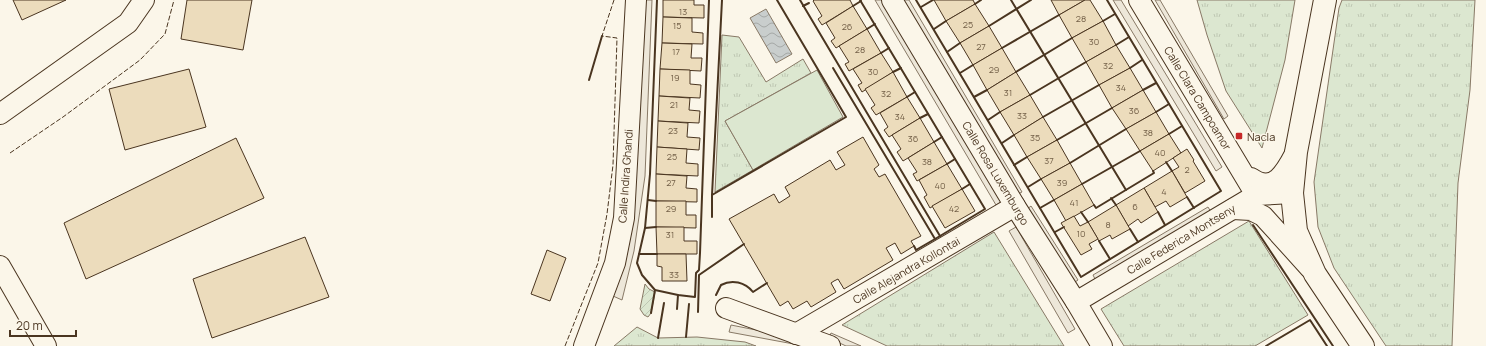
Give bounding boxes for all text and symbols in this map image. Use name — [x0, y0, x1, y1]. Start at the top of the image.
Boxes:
house number: 13 — [679, 5, 687, 18]
house number: 28 — [1076, 12, 1086, 25]
house number: 25 — [963, 18, 973, 31]
house number: 15 — [673, 19, 681, 32]
house number: 26 — [842, 20, 853, 33]
house number: 30 — [1089, 35, 1099, 48]
house number: 27 — [976, 40, 986, 53]
house number: 28 — [855, 43, 865, 56]
street label: Calle Clara Campoamor — [1161, 43, 1235, 153]
house number: 17 — [672, 45, 680, 58]
house number: 32 — [1103, 59, 1113, 72]
house number: 29 — [989, 63, 999, 76]
house number: 30 — [868, 65, 878, 78]
house number: 19 — [670, 71, 680, 84]
house number: 34 — [1116, 81, 1126, 94]
house number: 31 — [1004, 86, 1012, 99]
house number: 32 — [881, 87, 891, 100]
house number: 21 — [670, 98, 678, 111]
house number: 36 — [1129, 104, 1140, 117]
house number: 33 — [1017, 109, 1027, 122]
house number: 34 — [895, 110, 905, 123]
street label: Calle Rosa Luxemburgo — [959, 118, 1033, 228]
house number: 23 — [668, 124, 678, 137]
house number: 38 — [1143, 126, 1153, 139]
street label: Calle Indira Ghandi — [614, 129, 636, 223]
place label: Nacla — [1247, 129, 1275, 144]
house number: 35 — [1030, 131, 1040, 144]
marker: Nacla — [1234, 131, 1244, 141]
house number: 36 — [908, 132, 919, 145]
house number: 40 — [1155, 146, 1165, 159]
house number: 25 — [667, 150, 677, 163]
house number: 37 — [1044, 154, 1054, 167]
house number: 38 — [922, 155, 932, 168]
house number: 2 — [1184, 163, 1190, 176]
house number: 27 — [666, 176, 676, 189]
house number: 39 — [1057, 176, 1067, 189]
house number: 40 — [935, 179, 945, 192]
house number: 4 — [1161, 185, 1167, 198]
house number: 41 — [1070, 196, 1078, 209]
street label: Calle Federica Montseny — [1124, 200, 1238, 277]
house number: 6 — [1132, 200, 1138, 213]
house number: 29 — [666, 202, 676, 215]
house number: 42 — [949, 202, 959, 215]
house number: 8 — [1105, 218, 1111, 231]
house number: 10 — [1077, 227, 1086, 240]
house number: 31 — [666, 228, 674, 241]
street label: Calle Alejandra Kollontai — [850, 233, 962, 307]
house number: 33 — [669, 268, 679, 281]
scale bar — [10, 312, 76, 338]
text: 20 m — [16, 317, 43, 334]

